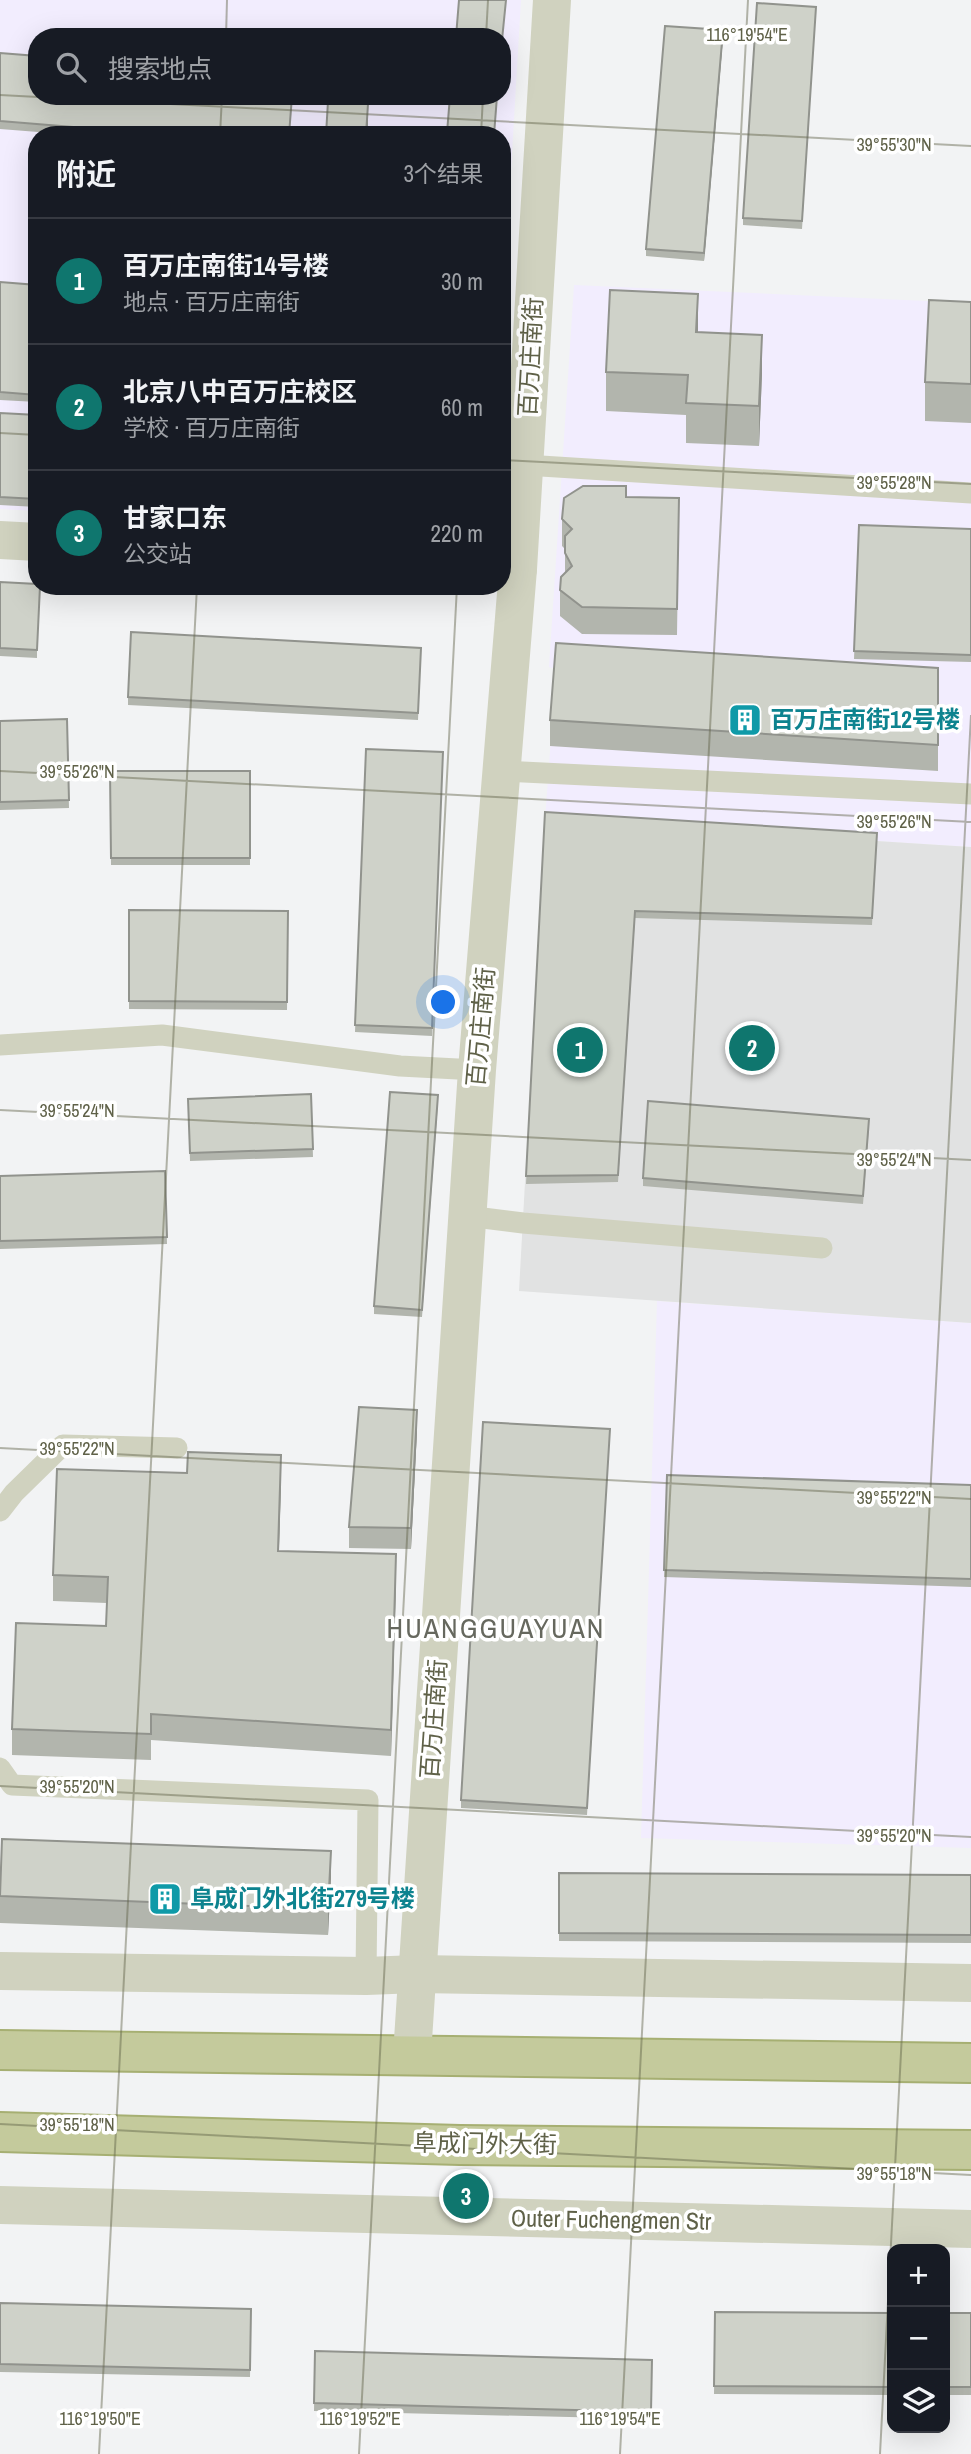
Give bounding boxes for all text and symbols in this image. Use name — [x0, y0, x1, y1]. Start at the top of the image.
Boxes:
text: 116°19'54"E — [706, 22, 788, 47]
search box — [28, 28, 511, 105]
icon: search — [52, 48, 90, 86]
text: 搜索地点 — [108, 51, 212, 86]
text: 39°55'30"N — [856, 132, 932, 157]
text: 附近 — [56, 154, 116, 194]
text: 3个结果 — [404, 158, 483, 189]
text: 百万庄南街14号楼 — [123, 248, 329, 283]
text: 1 — [74, 266, 84, 297]
text: 30 m — [441, 266, 483, 297]
text: 地点 · 百万庄南街 — [123, 286, 300, 317]
street label: 百万庄南街 — [511, 296, 549, 418]
text: 北京八中百万庄校区 — [123, 374, 357, 409]
text: 2 — [74, 392, 84, 423]
text: 60 m — [441, 392, 483, 423]
text: 学校 · 百万庄南街 — [123, 412, 300, 443]
text: 39°55'28"N — [856, 470, 932, 495]
text: 甘家口东 — [123, 500, 227, 535]
text: 3 — [74, 518, 84, 549]
text: 220 m — [431, 518, 483, 549]
text: 公交站 — [123, 538, 192, 569]
building icon: 百万庄南街12号楼 — [726, 701, 764, 739]
place label: 百万庄南街12号楼 — [770, 703, 960, 735]
text: 39°55'26"N — [39, 759, 115, 784]
text: 39°55'26"N — [856, 809, 932, 834]
street label: 百万庄南街 — [459, 966, 501, 1088]
your location — [426, 985, 460, 1019]
pin: 2 — [729, 1022, 775, 1074]
pin: 1 — [557, 1024, 603, 1076]
text: 39°55'24"N — [39, 1098, 115, 1123]
text: 39°55'24"N — [856, 1147, 932, 1172]
text: 39°55'22"N — [39, 1436, 115, 1461]
text: 39°55'22"N — [856, 1485, 932, 1510]
district label: HUANGGUAYUAN — [387, 1609, 605, 1647]
street label: 百万庄南街 — [413, 1658, 453, 1780]
text: 39°55'20"N — [39, 1774, 115, 1799]
text: 39°55'20"N — [856, 1823, 932, 1848]
building icon: 阜成门外北街279号楼 — [146, 1880, 184, 1918]
place label: 阜成门外北街279号楼 — [190, 1882, 415, 1914]
text: 39°55'18"N — [39, 2112, 115, 2137]
street label: 阜成门外大街 — [413, 2126, 557, 2160]
text: 39°55'18"N — [856, 2161, 932, 2186]
pin: 3 — [443, 2170, 489, 2222]
street label: Outer Fuchengmen Str — [511, 2201, 712, 2237]
map controls — [887, 2244, 950, 2433]
button: + — [887, 2244, 950, 2307]
button: − — [887, 2307, 950, 2370]
button: layers — [887, 2370, 950, 2433]
text: 116°19'50"E — [59, 2406, 141, 2431]
text: 116°19'52"E — [319, 2406, 401, 2431]
text: 116°19'54"E — [579, 2406, 661, 2431]

